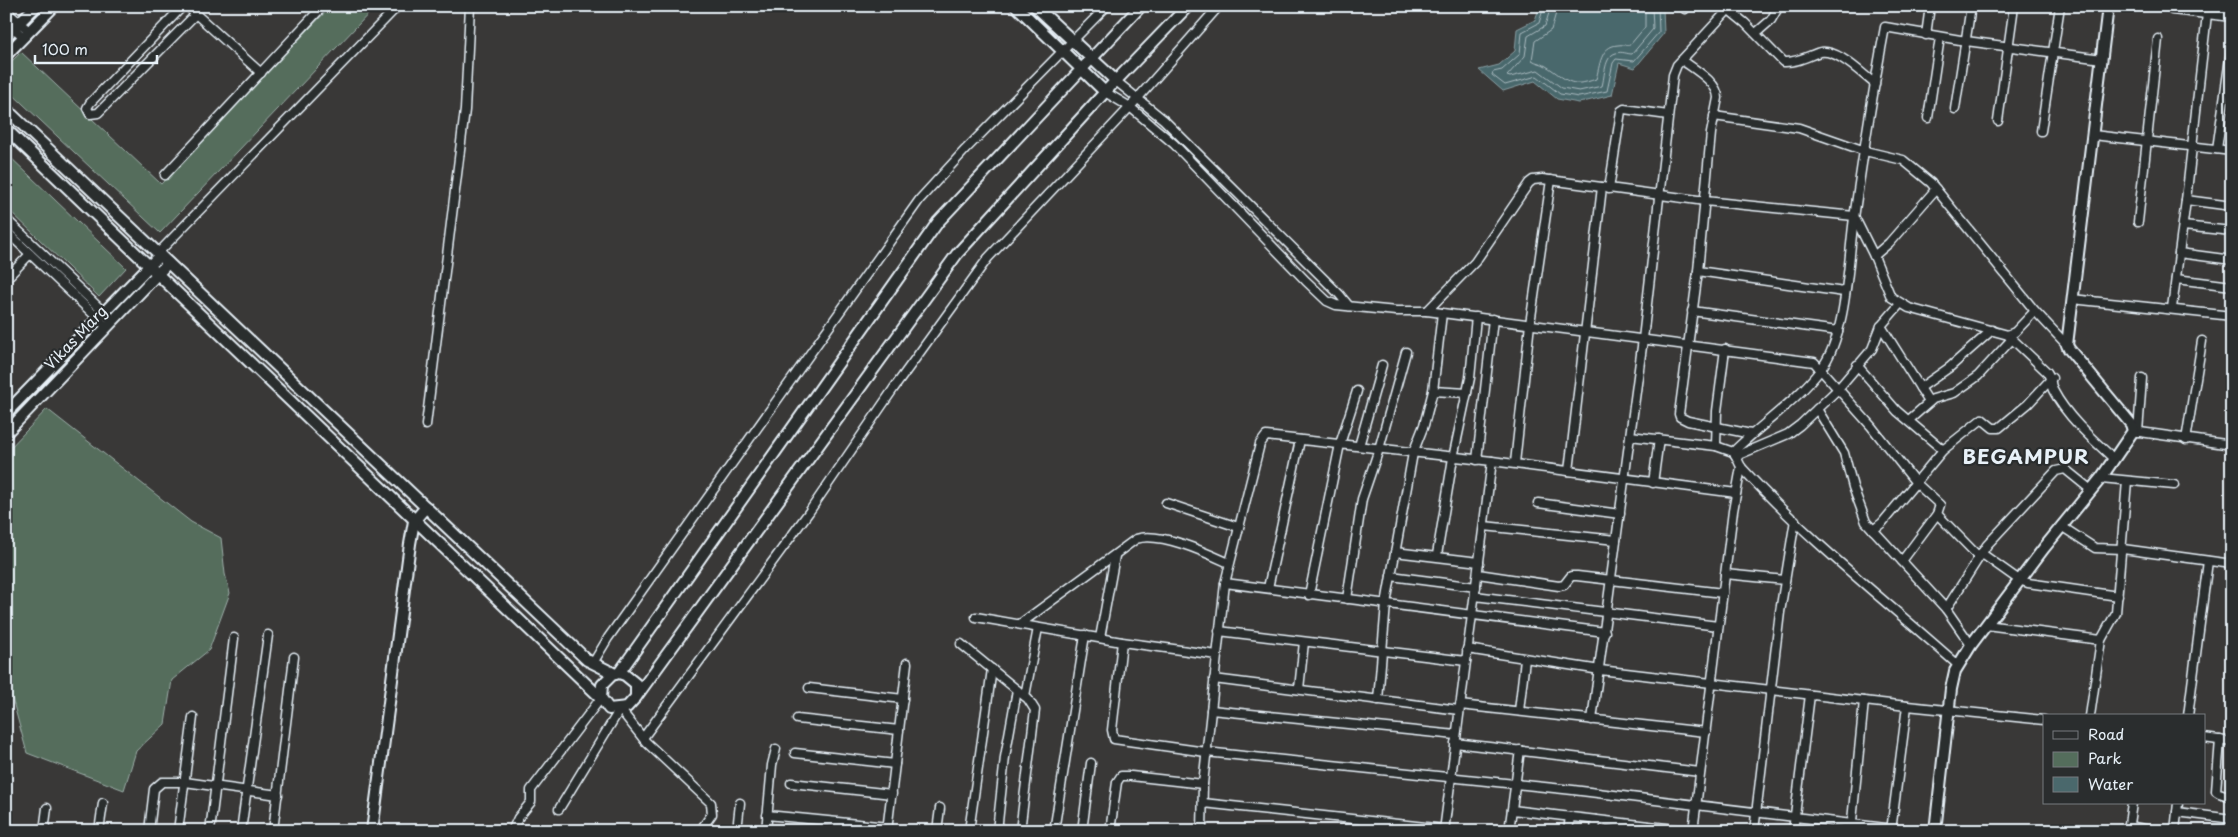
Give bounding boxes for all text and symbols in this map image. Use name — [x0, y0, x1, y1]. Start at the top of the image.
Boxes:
scale bar — [35, 32, 158, 64]
text: 100 m — [42, 37, 88, 60]
street label: Vikas Marg — [38, 299, 112, 374]
district label: BEGAMPUR — [1962, 441, 2090, 471]
legend — [2043, 714, 2206, 804]
text: Road — [2088, 722, 2124, 745]
text: Park — [2088, 746, 2122, 769]
text: Water — [2088, 772, 2133, 795]

